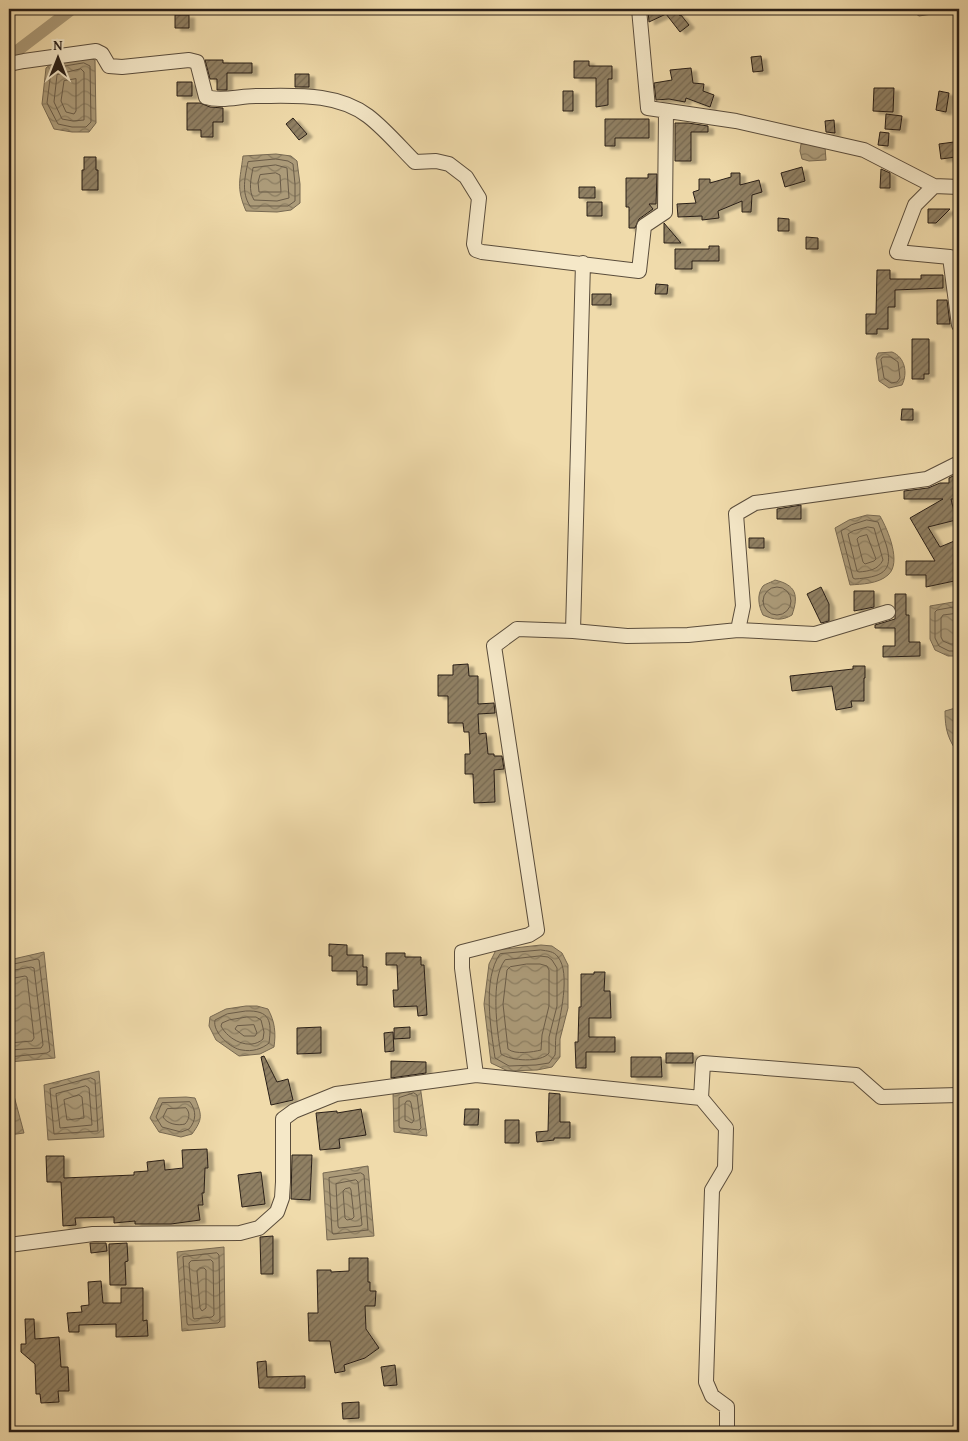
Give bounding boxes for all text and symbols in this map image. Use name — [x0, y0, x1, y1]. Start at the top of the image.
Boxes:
north arrow — [32, 32, 82, 82]
text: N — [53, 35, 63, 55]

